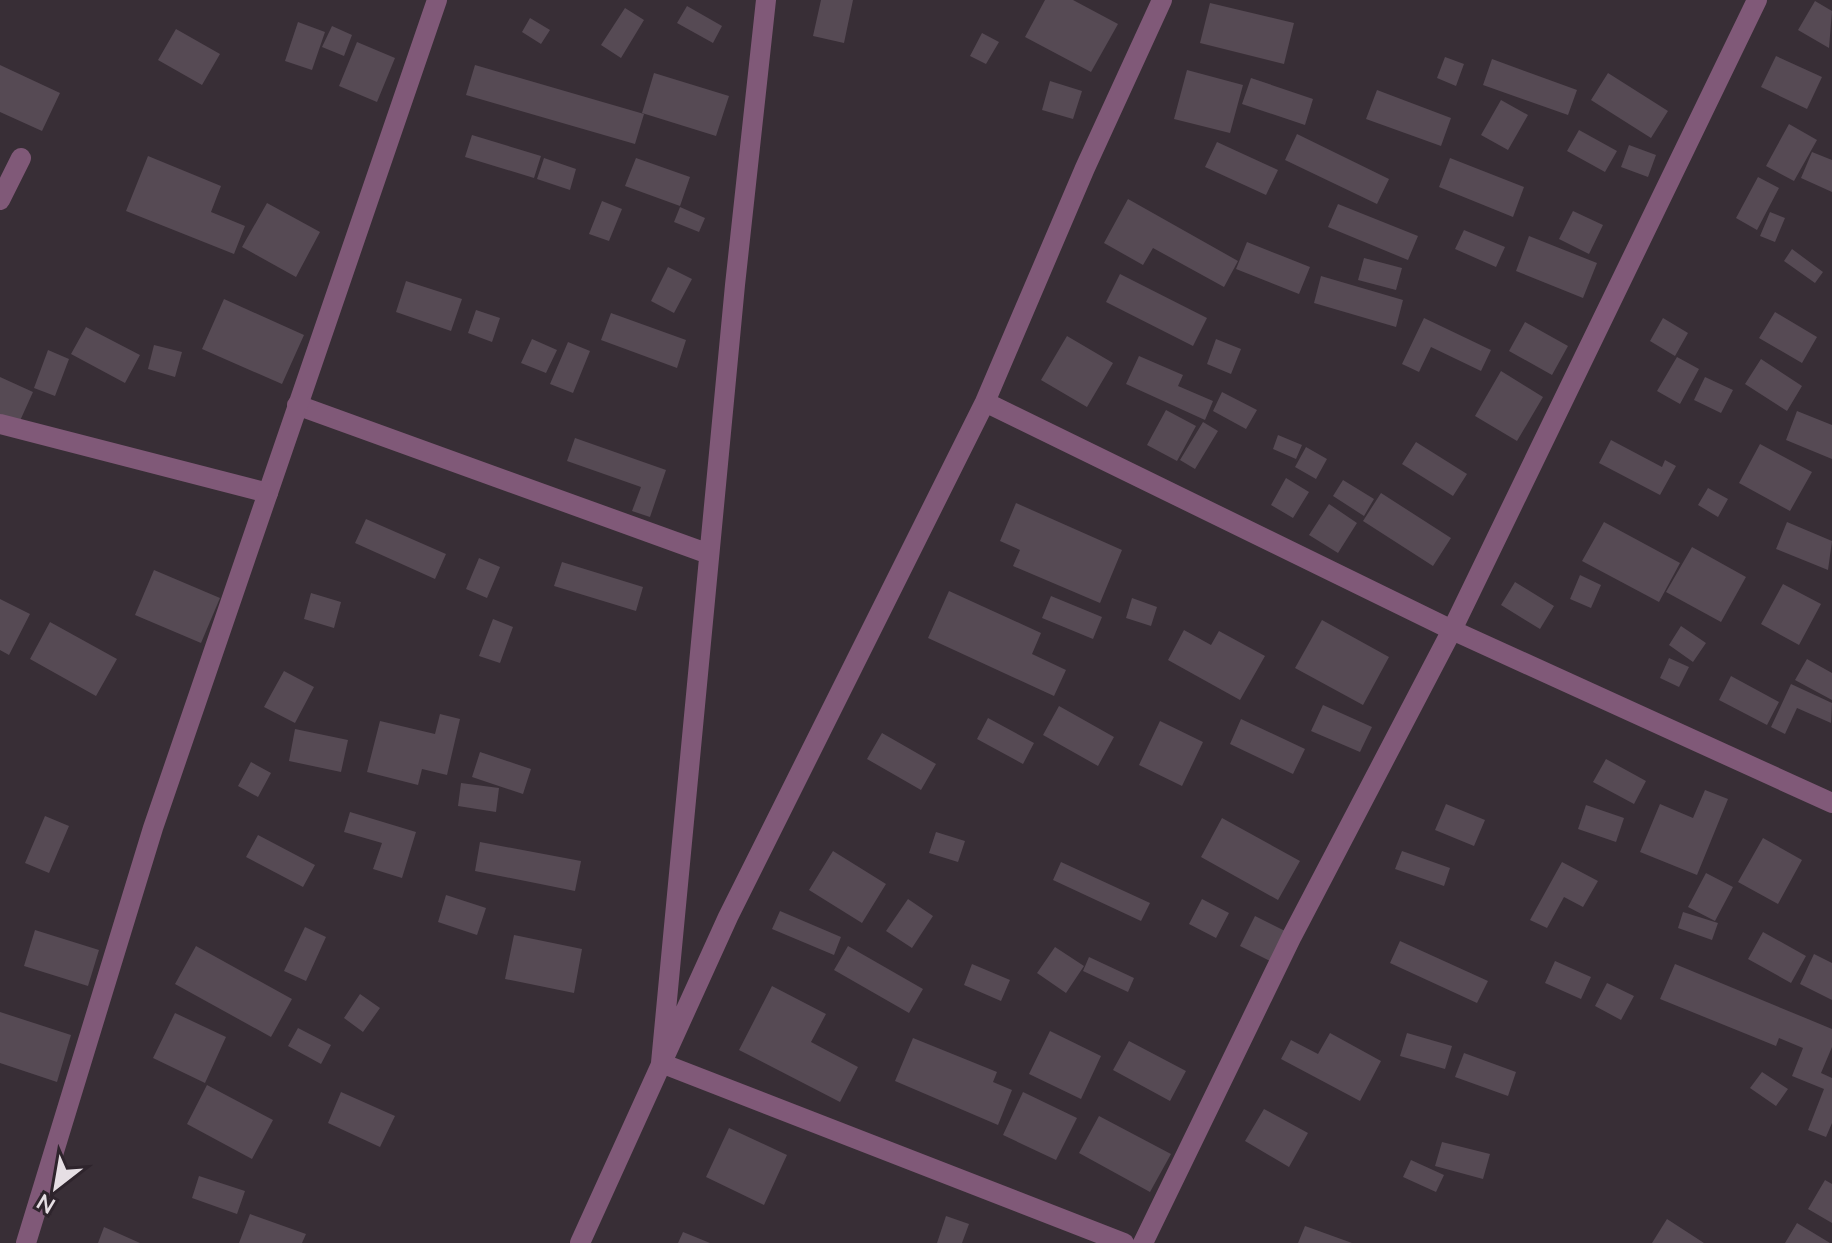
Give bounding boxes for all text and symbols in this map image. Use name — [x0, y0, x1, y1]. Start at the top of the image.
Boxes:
north arrow — [16, 1147, 96, 1227]
text: N — [31, 1188, 60, 1220]

